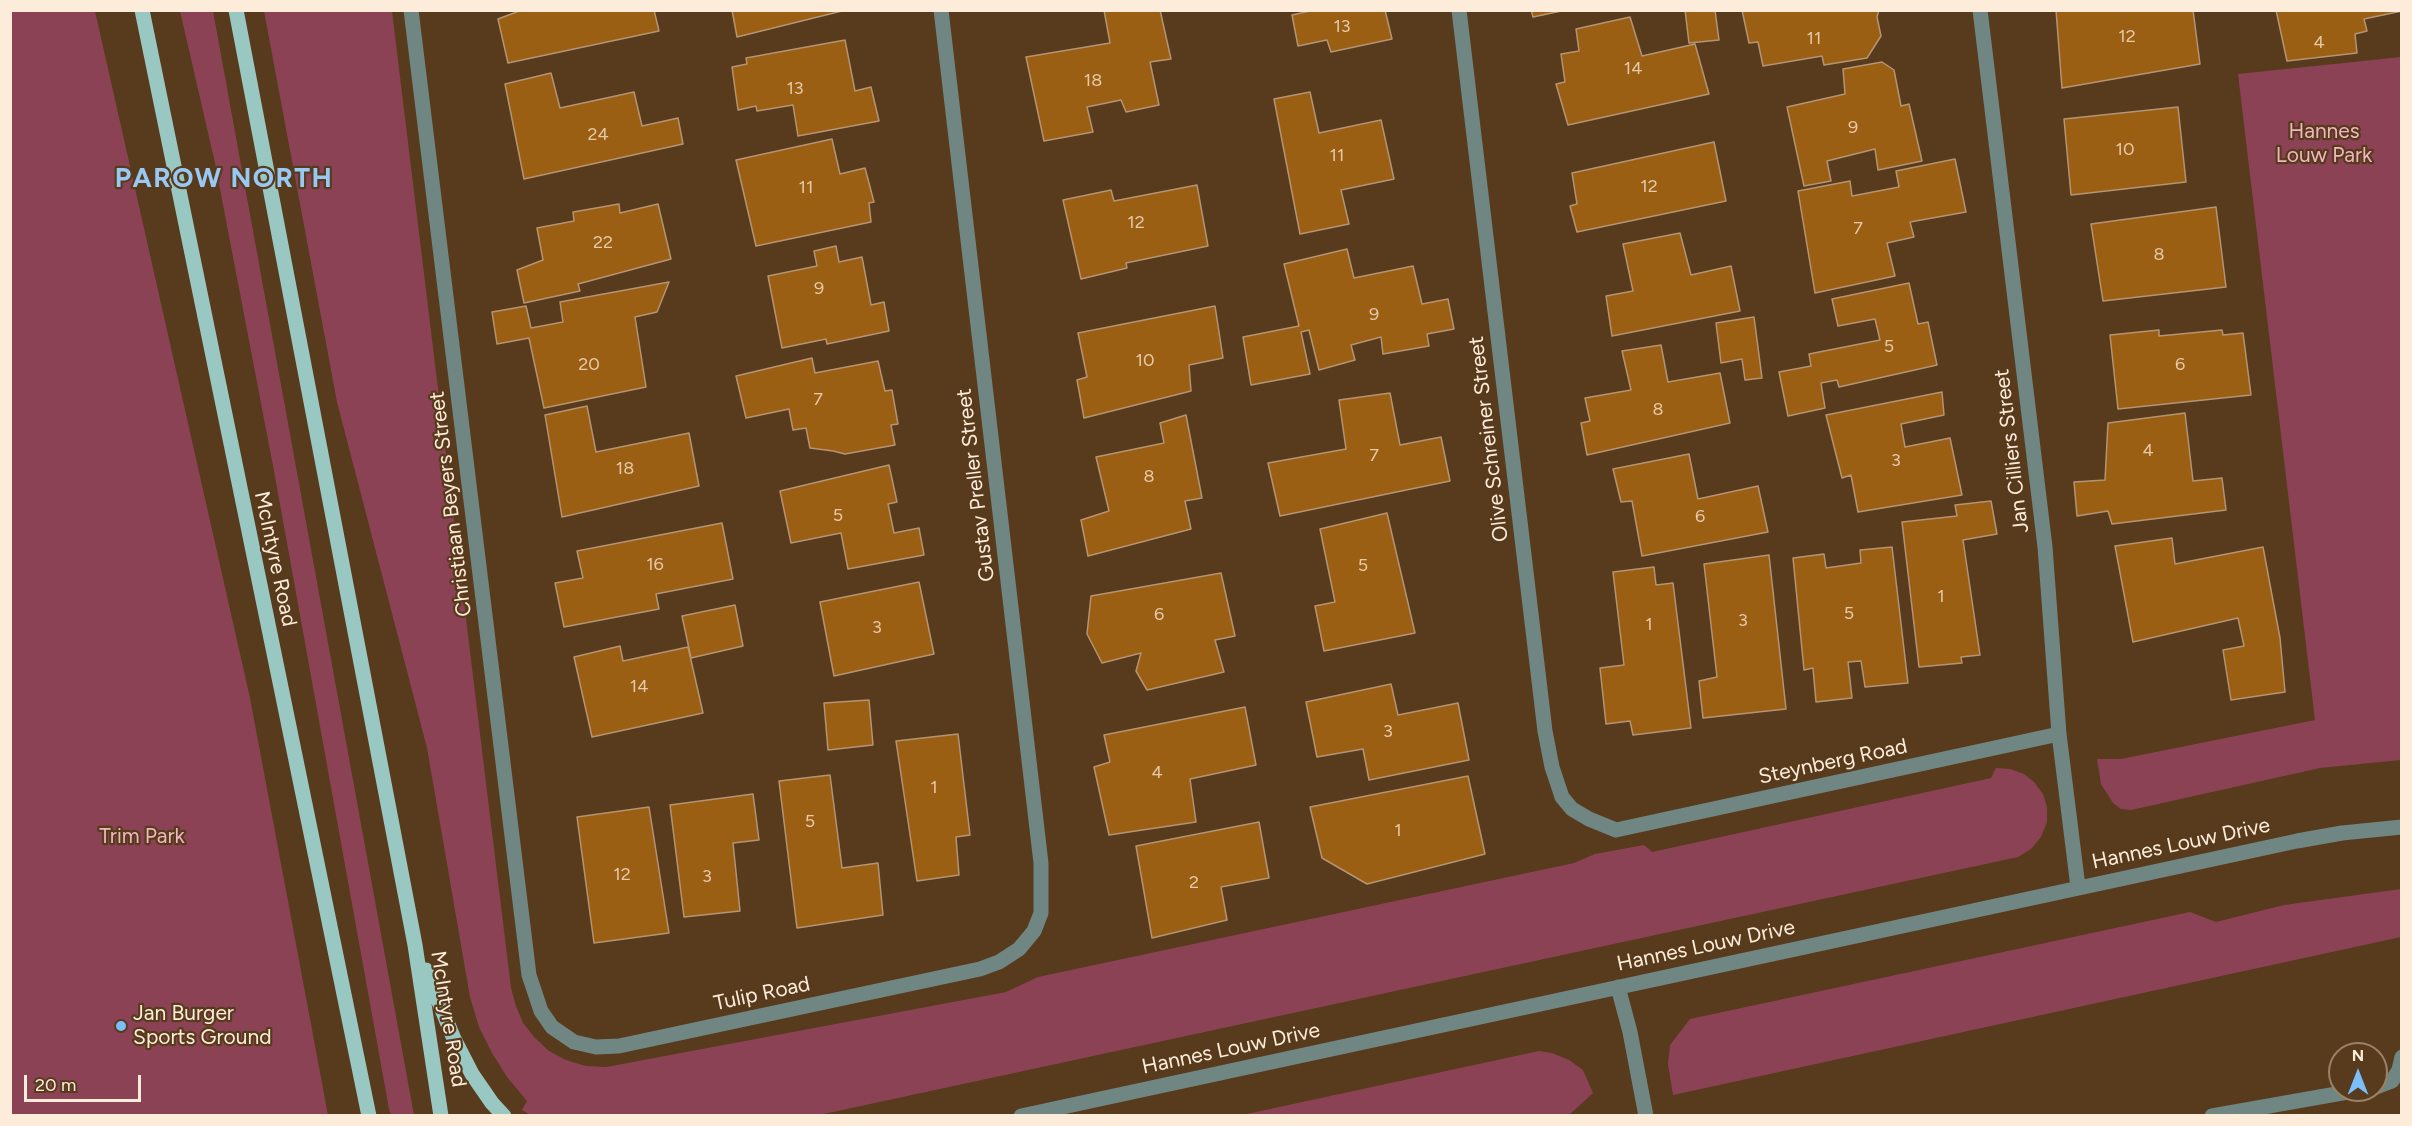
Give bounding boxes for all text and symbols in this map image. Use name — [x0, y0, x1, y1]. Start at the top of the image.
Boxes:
house number: 13 — [1333, 16, 1351, 38]
house number: 12 — [2118, 26, 2136, 48]
house number: 11 — [1807, 28, 1821, 50]
house number: 4 — [2313, 32, 2325, 54]
house number: 14 — [1624, 58, 1642, 80]
house number: 18 — [1084, 70, 1102, 92]
house number: 13 — [786, 78, 804, 100]
house number: 9 — [1848, 117, 1858, 139]
park label: Hannes Louw Park — [2276, 119, 2372, 169]
house number: 24 — [587, 124, 609, 146]
house number: 10 — [2116, 139, 2134, 161]
house number: 11 — [1330, 145, 1344, 167]
district label: PAROW NORTH — [115, 163, 333, 195]
house number: 12 — [1640, 176, 1658, 198]
house number: 11 — [799, 177, 813, 199]
house number: 12 — [1127, 212, 1145, 234]
house number: 7 — [1853, 218, 1863, 240]
house number: 22 — [593, 232, 613, 254]
house number: 8 — [2153, 244, 2165, 266]
house number: 9 — [814, 278, 824, 300]
house number: 9 — [1369, 304, 1379, 326]
street label: Olive Schreiner Street — [1464, 335, 1514, 543]
house number: 5 — [1884, 336, 1894, 358]
house number: 10 — [1136, 350, 1154, 372]
house number: 20 — [578, 354, 600, 376]
house number: 6 — [2175, 354, 2185, 376]
street label: Jan Cilliers Street — [1989, 368, 2035, 534]
street label: Gustav Preller Street — [952, 387, 1000, 583]
house number: 7 — [813, 389, 823, 411]
street label: Christiaan Beyers Street — [425, 390, 477, 618]
house number: 8 — [1652, 399, 1664, 421]
house number: 4 — [2142, 440, 2154, 462]
house number: 7 — [1369, 445, 1379, 467]
house number: 3 — [1891, 450, 1901, 472]
house number: 18 — [616, 458, 634, 480]
house number: 8 — [1143, 466, 1155, 488]
street label: McIntyre Road — [248, 489, 302, 629]
house number: 5 — [833, 505, 843, 527]
house number: 6 — [1695, 506, 1705, 528]
house number: 16 — [646, 554, 664, 576]
house number: 5 — [1358, 555, 1368, 577]
house number: 1 — [1937, 586, 1945, 608]
house number: 5 — [1844, 603, 1854, 625]
house number: 6 — [1154, 604, 1164, 626]
house number: 3 — [1738, 610, 1748, 632]
house number: 1 — [1645, 614, 1653, 636]
house number: 3 — [872, 617, 882, 639]
house number: 14 — [630, 676, 648, 698]
house number: 3 — [1383, 721, 1393, 743]
street label: Steynberg Road — [1756, 734, 1910, 790]
house number: 4 — [1151, 762, 1163, 784]
house number: 1 — [930, 777, 938, 799]
house number: 5 — [805, 811, 815, 833]
street label: Hannes Louw Drive — [2090, 813, 2272, 875]
house number: 1 — [1394, 820, 1402, 842]
park label: Trim Park — [99, 824, 185, 850]
house number: 12 — [613, 864, 631, 886]
house number: 3 — [702, 866, 712, 888]
house number: 2 — [1189, 872, 1199, 894]
street label: Hannes Louw Drive — [1615, 915, 1797, 977]
street label: McIntyre Road — [425, 949, 471, 1089]
street label: Tulip Road — [712, 972, 812, 1016]
place label: Jan Burger Sports Ground — [133, 1001, 271, 1051]
street label: Hannes Louw Drive — [1140, 1018, 1322, 1080]
marker: Jan Burger Sports Ground — [114, 1019, 128, 1033]
north arrow — [2328, 1042, 2388, 1102]
text: N — [2352, 1046, 2364, 1065]
scale bar — [27, 1063, 144, 1101]
text: 20 m — [35, 1074, 76, 1096]

